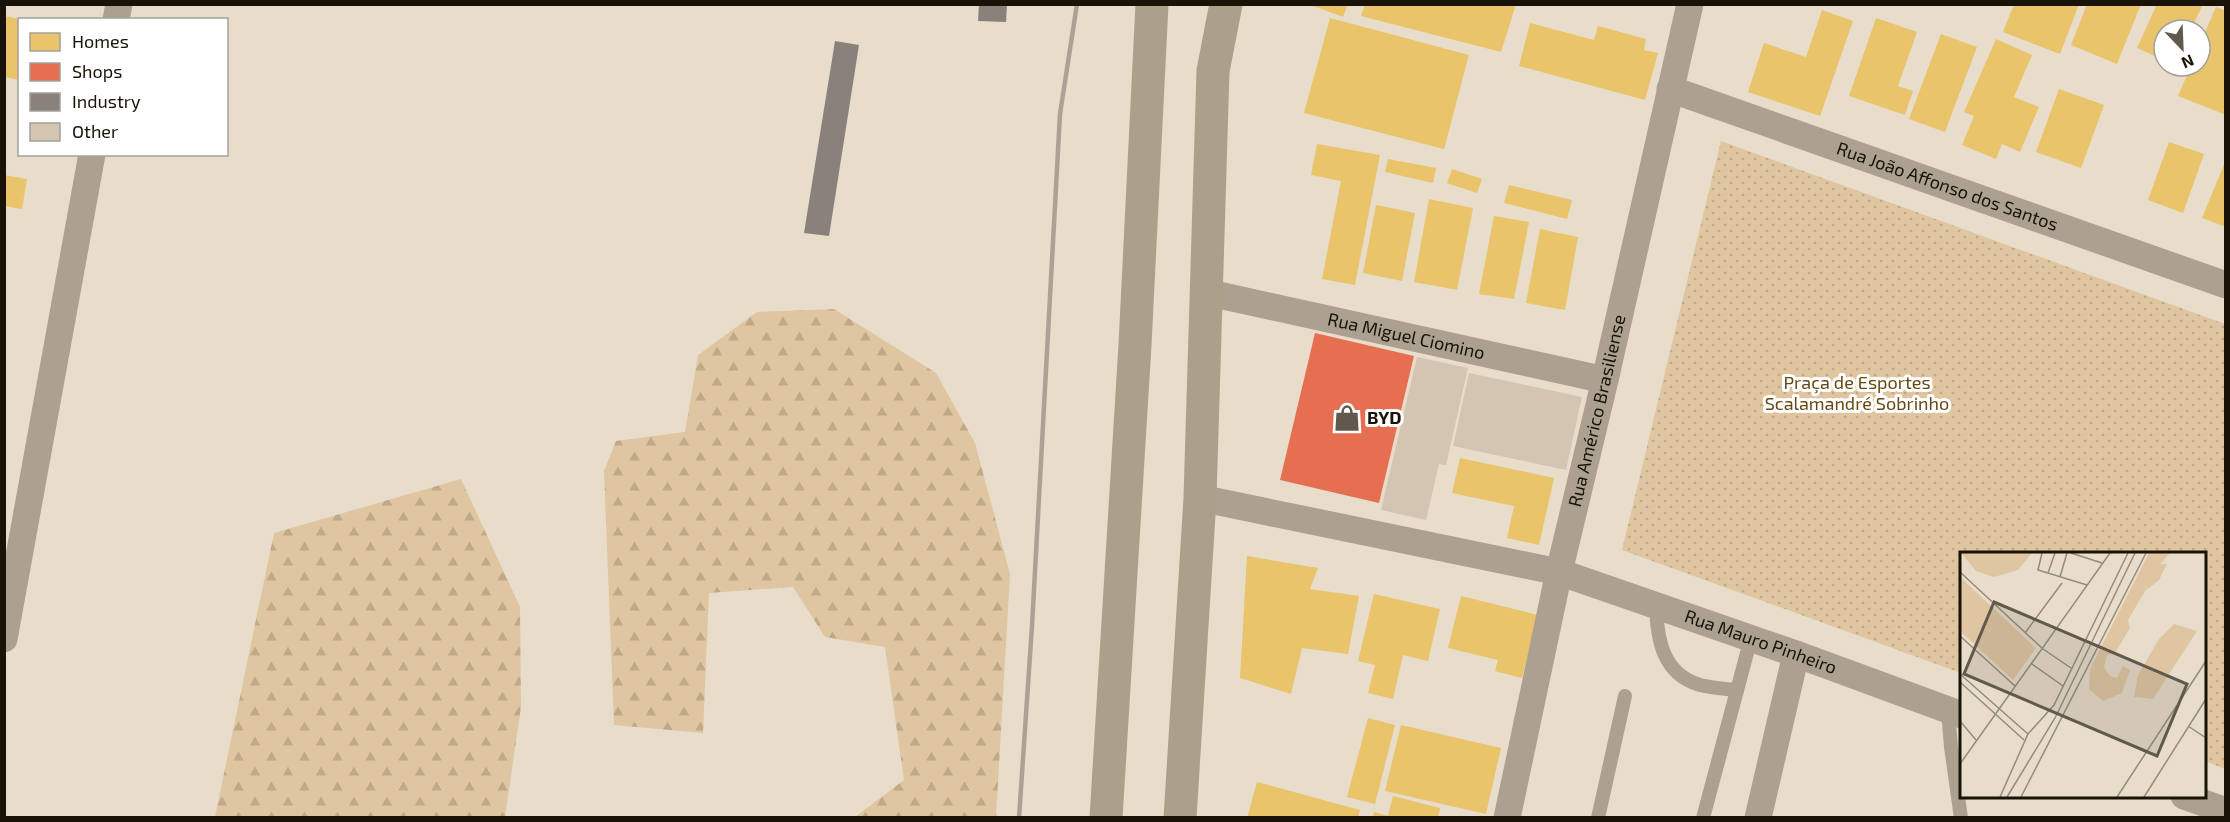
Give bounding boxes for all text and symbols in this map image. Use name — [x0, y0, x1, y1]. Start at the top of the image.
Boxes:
legend — [18, 18, 228, 156]
north arrow — [2152, 18, 2212, 78]
text: Homes — [72, 30, 129, 52]
text: N — [2179, 51, 2197, 73]
text: Shops — [72, 60, 122, 82]
text: Industry — [72, 90, 141, 112]
text: Other — [72, 120, 118, 142]
street label: Rua João Affonso dos Santos — [1834, 137, 2061, 235]
street label: Rua Miguel Ciomino — [1326, 307, 1487, 363]
street label: Rua Américo Brasiliense — [1563, 312, 1629, 509]
park label: Praça de Esportes Scalamandré Sobrinho — [1765, 371, 1949, 414]
shop icon: BYD — [1332, 403, 1362, 433]
place label: BYD — [1367, 406, 1402, 428]
inset map — [1960, 552, 2206, 798]
street label: Rua Mauro Pinheiro — [1682, 604, 1840, 678]

